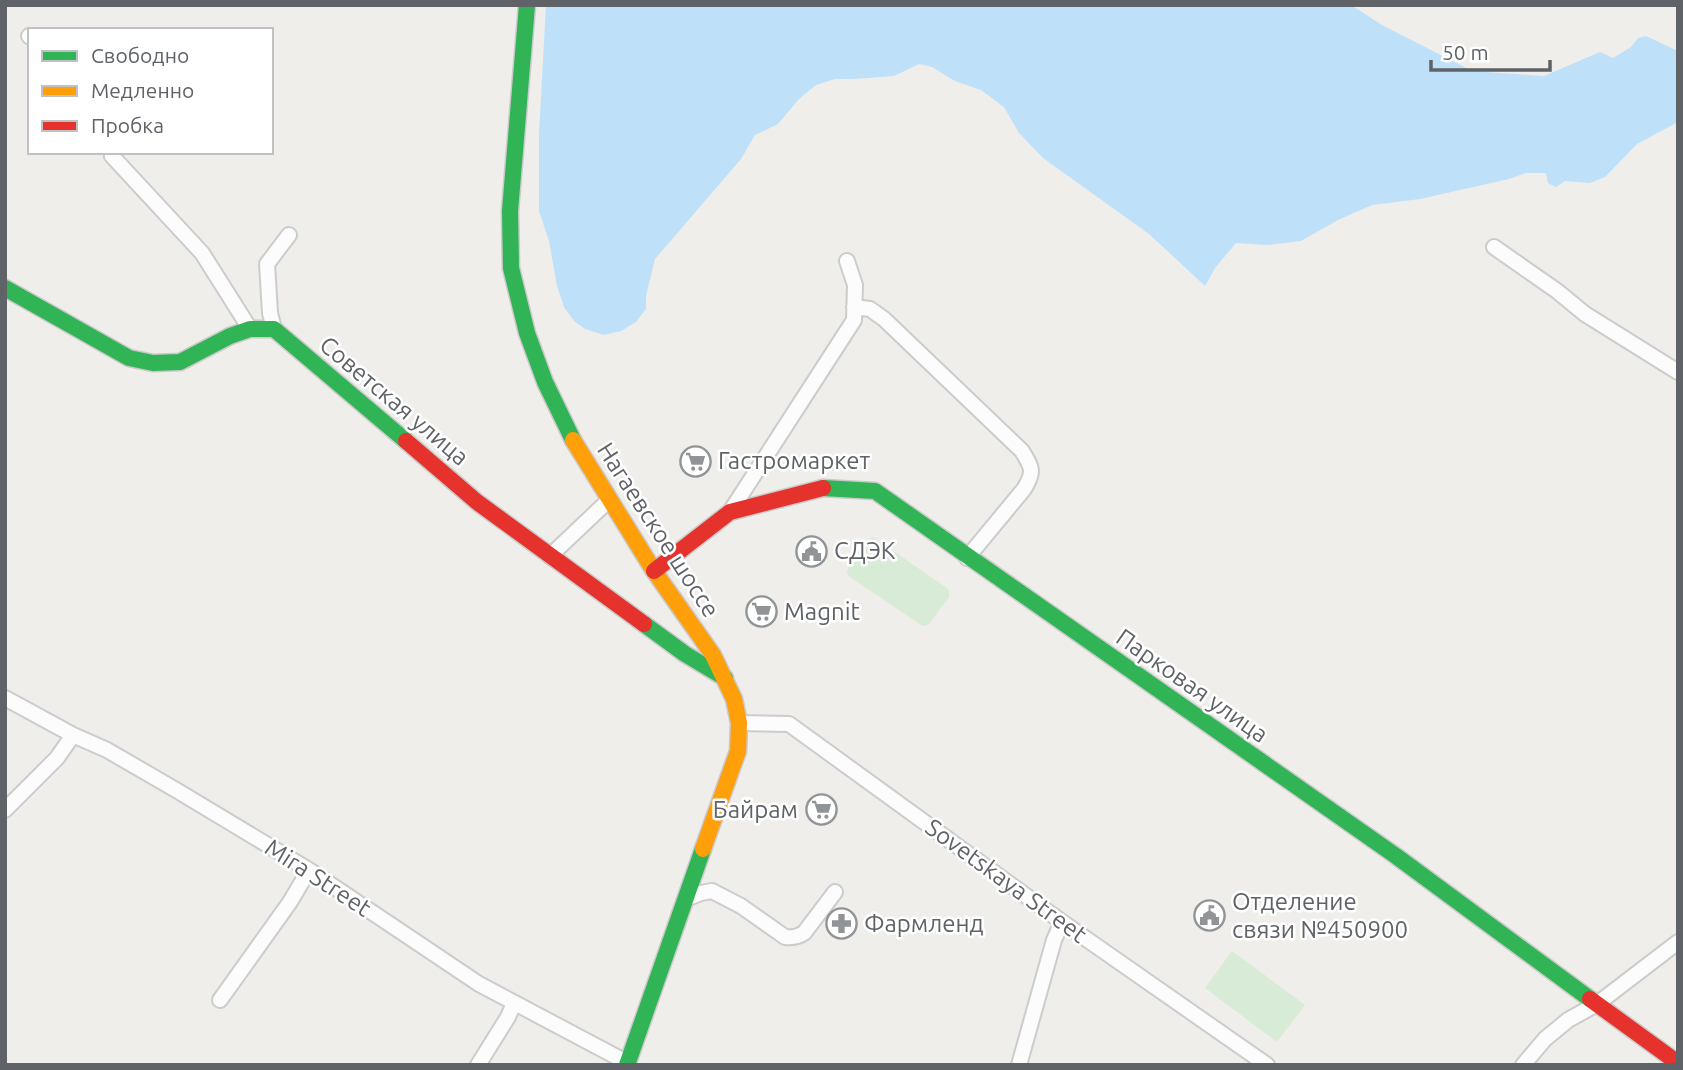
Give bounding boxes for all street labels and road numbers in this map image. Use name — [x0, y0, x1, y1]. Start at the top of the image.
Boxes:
street label: Советская улица — [314, 331, 474, 471]
street label: Нагаевское шоссе — [592, 437, 725, 622]
street label: Парковая улица — [1111, 623, 1273, 748]
street label: Sovetskaya Street — [921, 813, 1092, 948]
street label: Mira Street — [260, 833, 377, 922]

